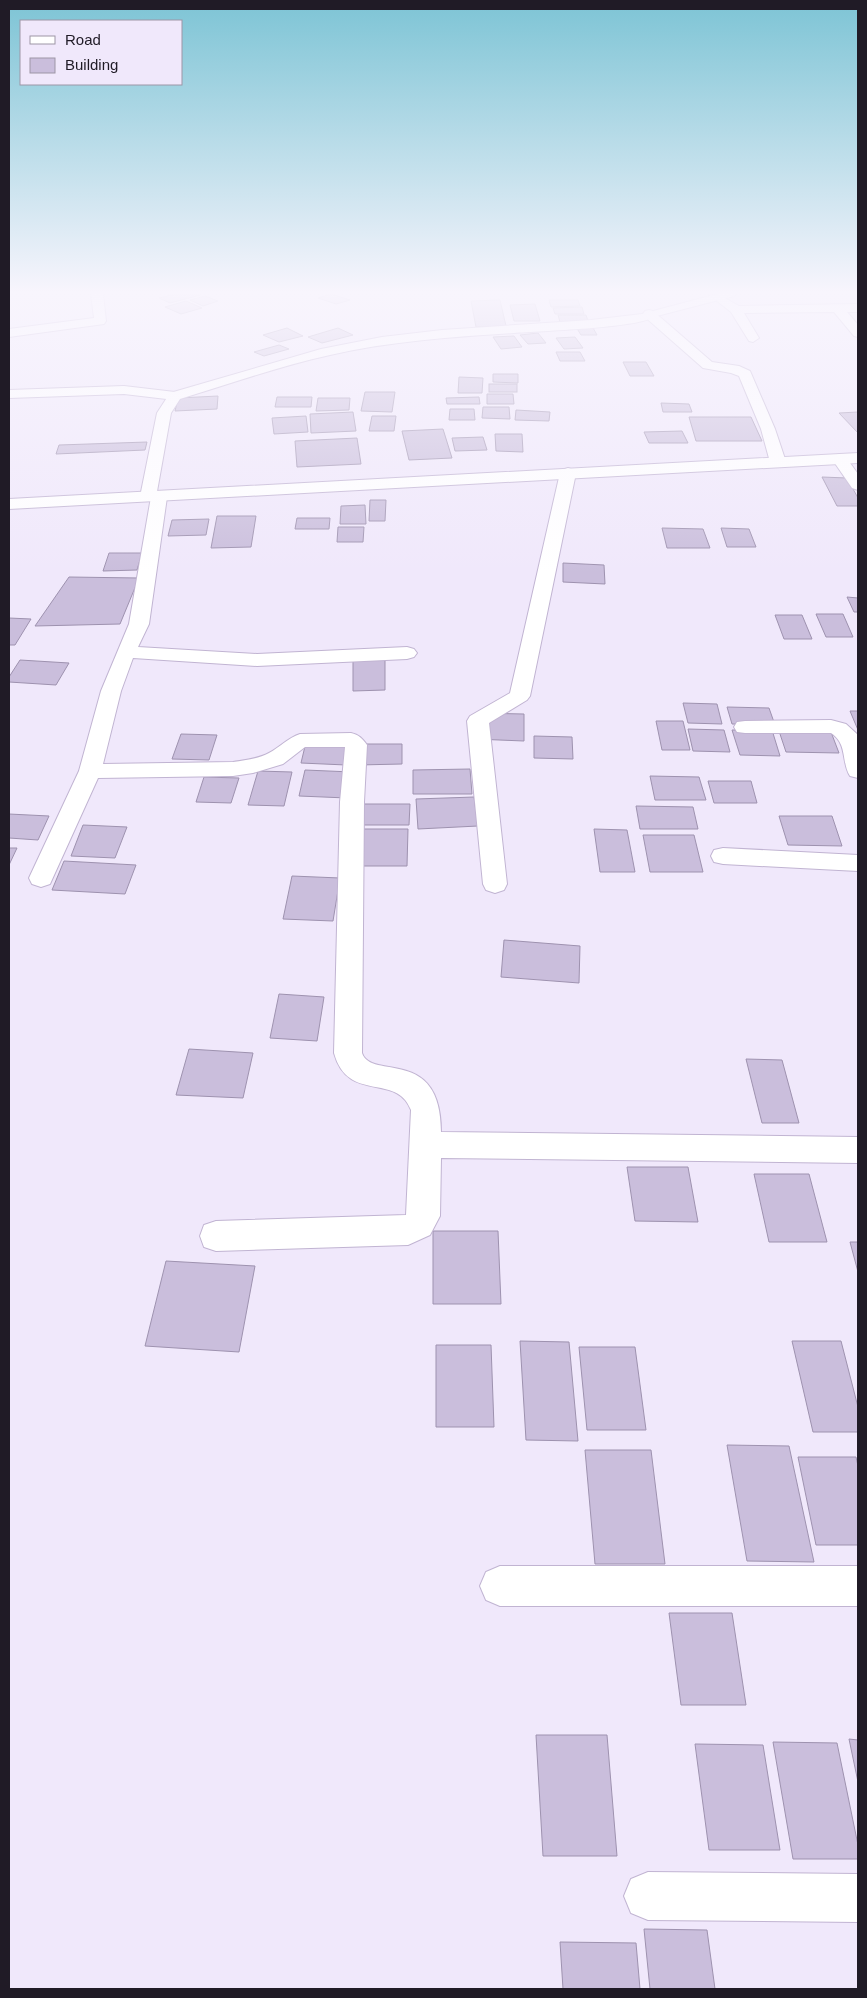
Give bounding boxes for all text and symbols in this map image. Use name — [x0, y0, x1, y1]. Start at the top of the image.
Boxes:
legend — [20, 20, 182, 85]
text: Road — [65, 31, 101, 48]
text: Building — [65, 56, 118, 73]

